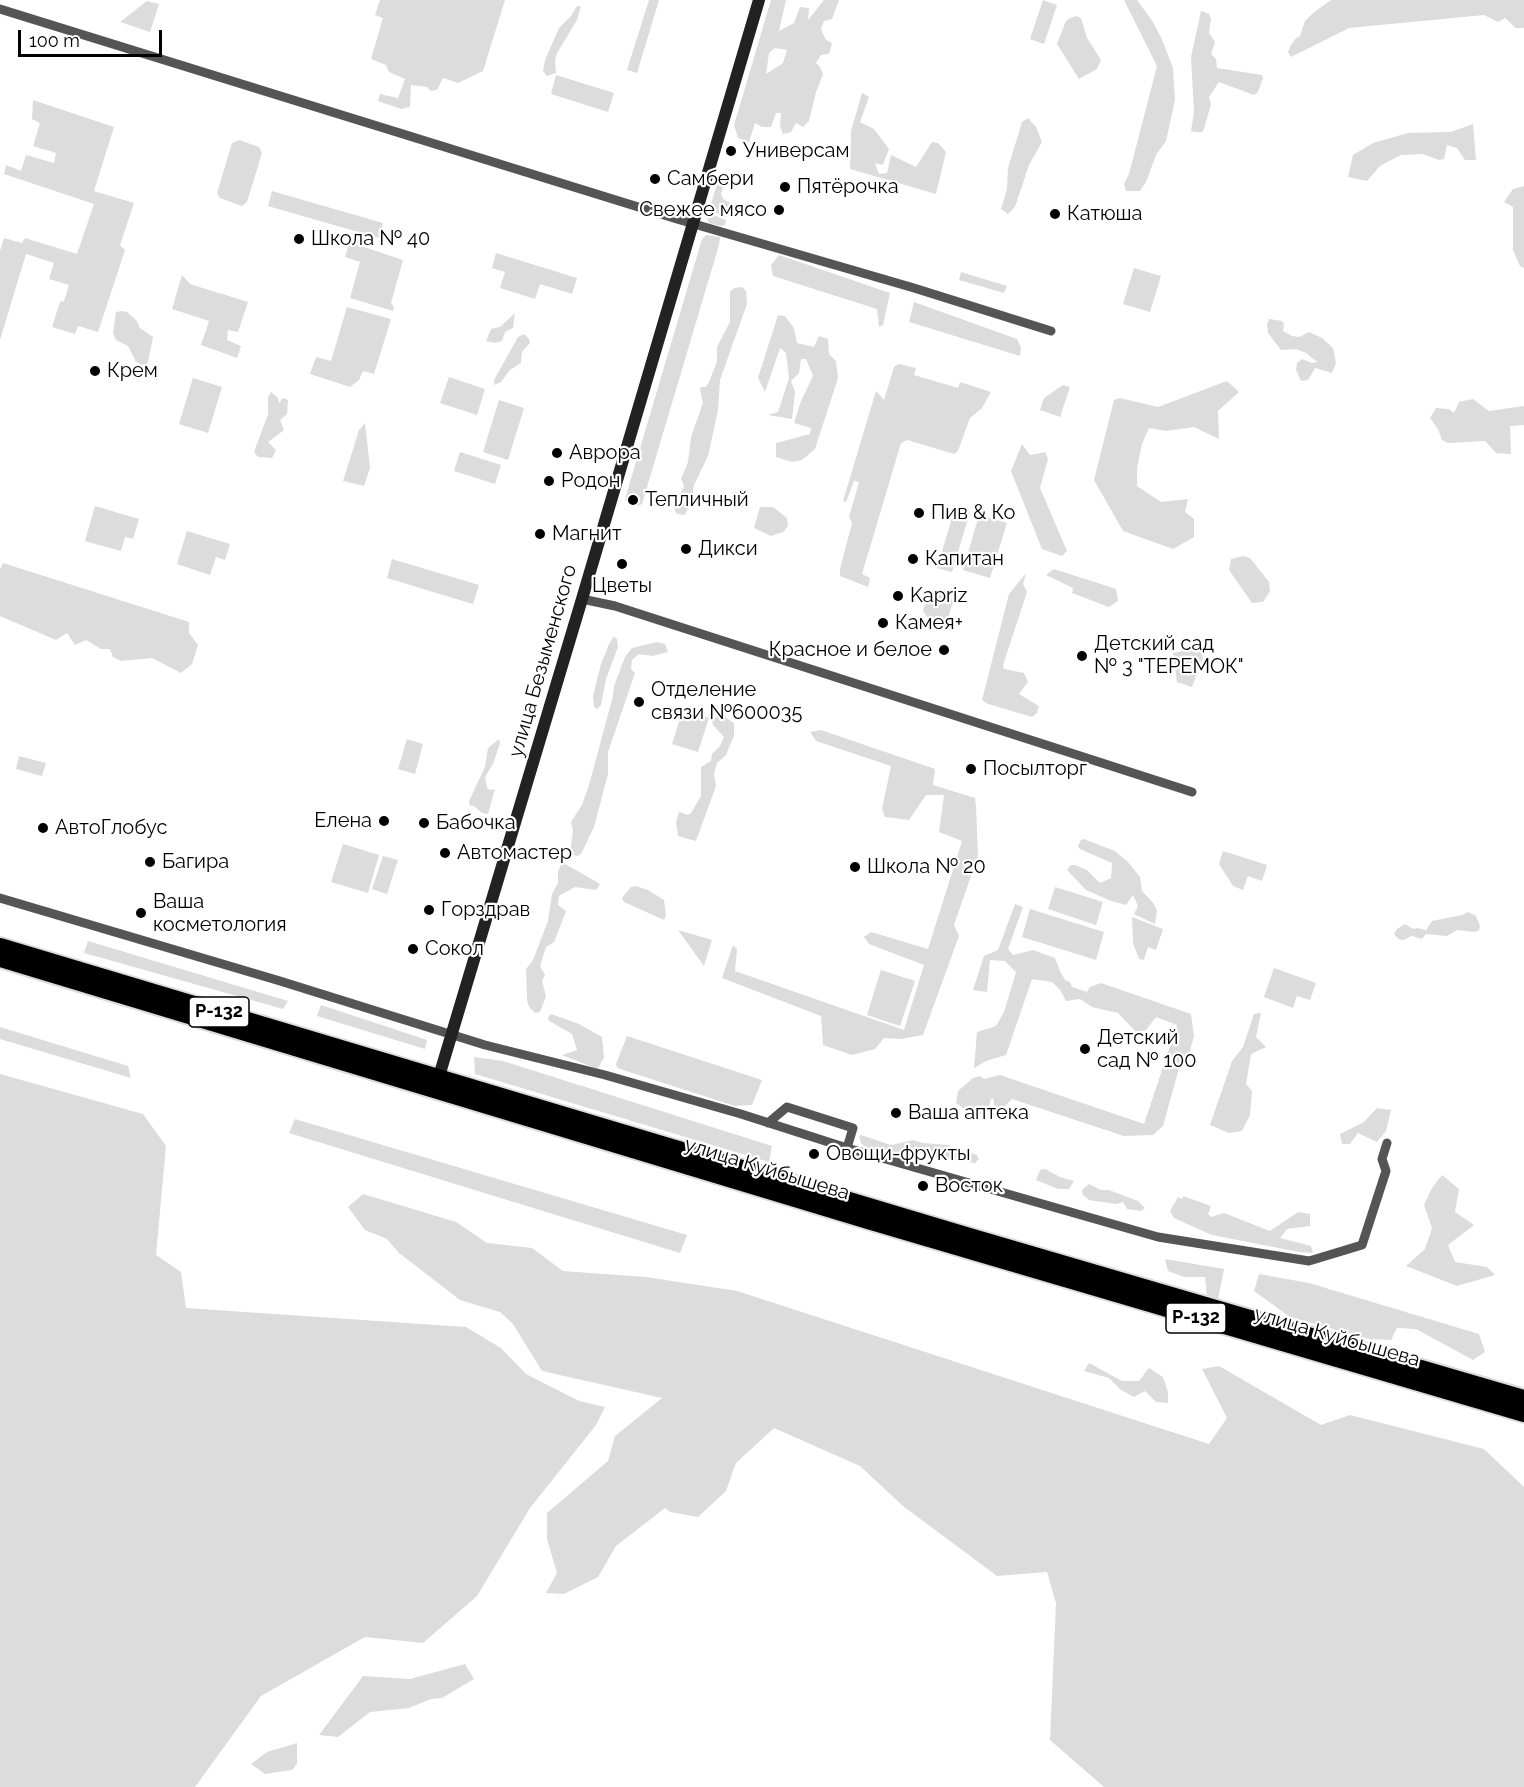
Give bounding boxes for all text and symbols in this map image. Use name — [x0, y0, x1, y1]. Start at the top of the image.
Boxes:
scale bar — [21, 18, 165, 56]
text: 100 m — [29, 30, 80, 51]
place label: Универсам — [743, 139, 850, 163]
marker: Универсам — [724, 144, 738, 158]
place label: Самбери — [667, 167, 754, 191]
marker: Самбери — [648, 172, 662, 186]
place label: Пятёрочка — [797, 175, 899, 199]
marker: Пятёрочка — [778, 180, 792, 194]
place label: Свежее мясо — [639, 198, 767, 222]
place label: Катюша — [1067, 202, 1142, 226]
marker: Свежее мясо — [772, 203, 786, 217]
marker: Катюша — [1048, 207, 1062, 221]
place label: Школа № 40 — [311, 227, 430, 251]
marker: Школа № 40 — [292, 232, 306, 246]
place label: Крем — [107, 359, 158, 383]
marker: Крем — [88, 364, 102, 378]
place label: Аврора — [569, 441, 641, 465]
marker: Аврора — [550, 446, 564, 460]
place label: Родон — [561, 469, 620, 493]
marker: Родон — [542, 474, 556, 488]
place label: Тепличный — [645, 488, 749, 512]
marker: Тепличный — [626, 493, 640, 507]
place label: Пив & Ко — [931, 501, 1015, 525]
marker: Пив & Ко — [912, 506, 926, 520]
place label: Магнит — [552, 522, 622, 546]
marker: Магнит — [533, 527, 547, 541]
place label: Дикси — [698, 537, 758, 561]
marker: Дикси — [679, 542, 693, 556]
place label: Капитан — [925, 547, 1004, 571]
marker: Капитан — [906, 552, 920, 566]
marker: Цветы — [615, 557, 629, 571]
street label: улица Безыменского — [504, 562, 582, 760]
place label: Цветы — [592, 574, 652, 598]
place label: Kapriz — [910, 584, 967, 608]
marker: Kapriz — [891, 589, 905, 603]
place label: Камея+ — [895, 611, 963, 635]
marker: Камея+ — [876, 616, 890, 630]
place label: Детский сад № 3 "ТЕРЕМОК" — [1094, 632, 1244, 679]
place label: Красное и белое — [769, 638, 932, 662]
marker: Красное и белое — [937, 643, 951, 657]
marker: Детский сад № 3 "ТЕРЕМОК" — [1075, 649, 1089, 663]
place label: Отделение связи №600035 — [651, 678, 802, 725]
marker: Отделение связи №600035 — [632, 695, 646, 709]
place label: Посылторг — [983, 757, 1087, 781]
marker: Посылторг — [964, 762, 978, 776]
place label: Елена — [314, 809, 372, 833]
place label: Бабочка — [436, 811, 516, 835]
marker: Елена — [377, 814, 391, 828]
place label: АвтоГлобус — [55, 816, 167, 840]
marker: Бабочка — [417, 816, 431, 830]
marker: АвтоГлобус — [36, 821, 50, 835]
place label: Автомастер — [457, 841, 572, 865]
marker: Автомастер — [438, 846, 452, 860]
place label: Багира — [162, 850, 229, 874]
marker: Багира — [143, 855, 157, 869]
place label: Школа № 20 — [867, 855, 986, 879]
marker: Школа № 20 — [848, 860, 862, 874]
place label: Ваша косметология — [153, 890, 287, 937]
place label: Горздрав — [441, 898, 530, 922]
marker: Горздрав — [422, 903, 436, 917]
marker: Ваша косметология — [134, 906, 148, 920]
place label: Сокол — [425, 937, 484, 961]
marker: Сокол — [406, 942, 420, 956]
road number: Р-132 — [189, 997, 249, 1027]
place label: Детский сад № 100 — [1097, 1026, 1197, 1073]
marker: Детский сад № 100 — [1078, 1042, 1092, 1056]
place label: Ваша аптека — [908, 1101, 1029, 1125]
marker: Ваша аптека — [889, 1106, 903, 1120]
street label: улица Куйбышева — [682, 1132, 852, 1206]
place label: Овощи-фрукты — [826, 1142, 971, 1166]
marker: Овощи-фрукты — [807, 1147, 821, 1161]
place label: Восток — [935, 1174, 1003, 1198]
marker: Восток — [916, 1179, 930, 1193]
street label: улица Куйбышева — [1251, 1302, 1423, 1372]
road number: Р-132 — [1166, 1303, 1226, 1333]

